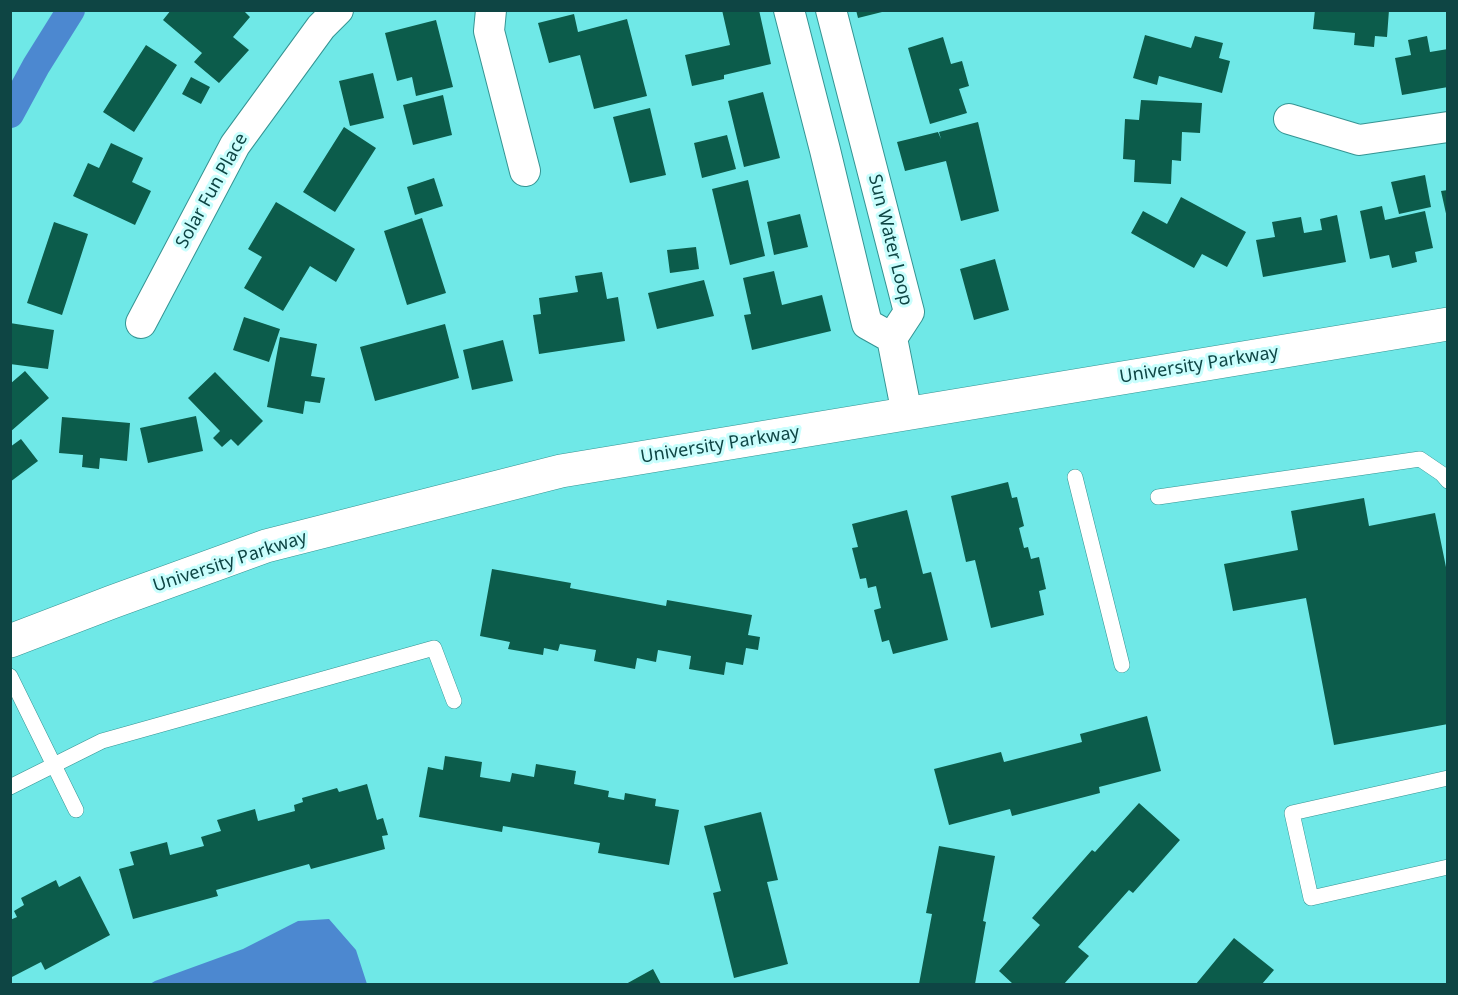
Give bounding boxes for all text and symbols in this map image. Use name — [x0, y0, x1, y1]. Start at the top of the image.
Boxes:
street label: Solar Fun Place — [171, 130, 253, 252]
street label: Sun Water Loop — [863, 172, 917, 308]
street label: University Parkway — [1118, 342, 1280, 388]
street label: University Parkway — [639, 422, 801, 468]
street label: University Parkway — [150, 527, 310, 597]

